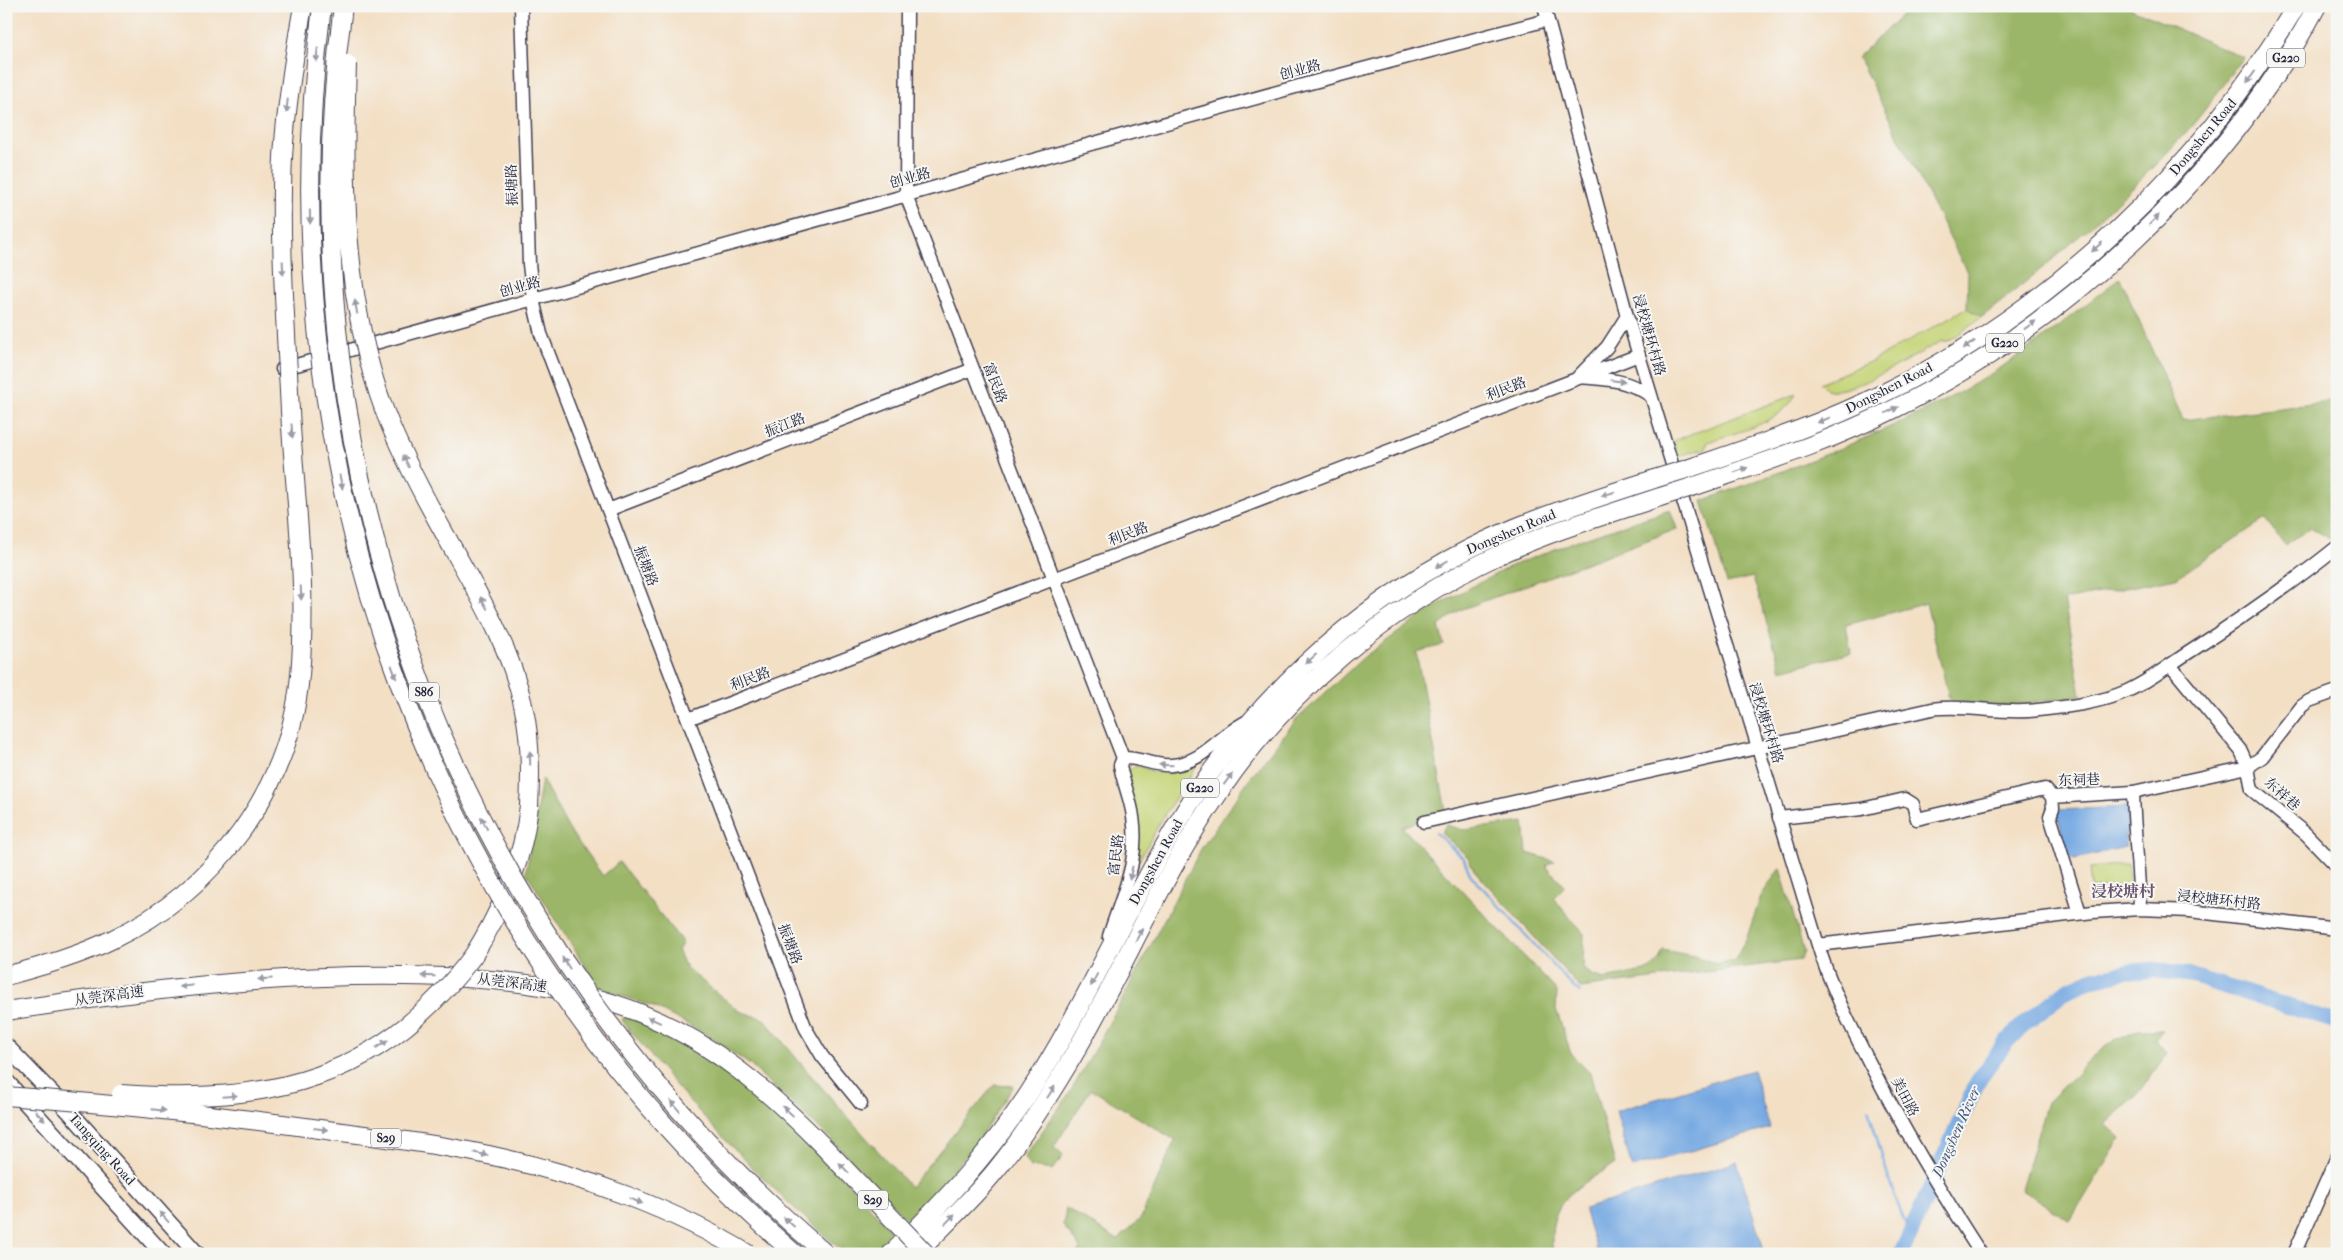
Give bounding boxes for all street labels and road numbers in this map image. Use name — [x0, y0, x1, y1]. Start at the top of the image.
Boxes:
road number: G220 — [2267, 48, 2305, 68]
street label: 创业路 — [1278, 56, 1322, 84]
street label: Dongshen Road — [2166, 95, 2240, 179]
street label: 振塘路 — [503, 164, 521, 206]
street label: 创业路 — [887, 164, 933, 192]
street label: 创业路 — [497, 273, 543, 301]
street label: 浸校塘环村路 — [1629, 292, 1669, 378]
road number: G220 — [1986, 333, 2024, 352]
street label: Dongshen Road — [1843, 359, 1936, 417]
street label: 富民路 — [980, 360, 1010, 406]
street label: 利民路 — [1483, 374, 1529, 404]
street label: 振江路 — [762, 410, 808, 440]
street label: Dongshen Road — [1464, 505, 1559, 558]
street label: 利民路 — [1105, 519, 1151, 549]
street label: 振塘路 — [631, 543, 661, 589]
street label: 利民路 — [727, 664, 773, 694]
street label: 浸校塘环村路 — [1746, 680, 1786, 766]
road number: S86 — [409, 682, 439, 702]
street label: 东祠巷 — [2058, 771, 2100, 789]
street label: 东祥巷 — [2261, 774, 2303, 814]
road number: G220 — [1181, 778, 1219, 798]
street label: Dongshen Road — [1125, 816, 1187, 908]
street label: 富民路 — [1105, 833, 1127, 877]
street label: 浸校塘环村路 — [2176, 887, 2262, 913]
street label: 振塘路 — [775, 921, 805, 967]
street label: 从莞深高速 — [476, 970, 548, 996]
street label: 从莞深高速 — [73, 983, 145, 1009]
street label: 美田路 — [1888, 1074, 1922, 1120]
street label: Tangqing Road — [65, 1109, 139, 1189]
road number: S29 — [371, 1128, 401, 1148]
road number: S29 — [858, 1190, 888, 1210]

